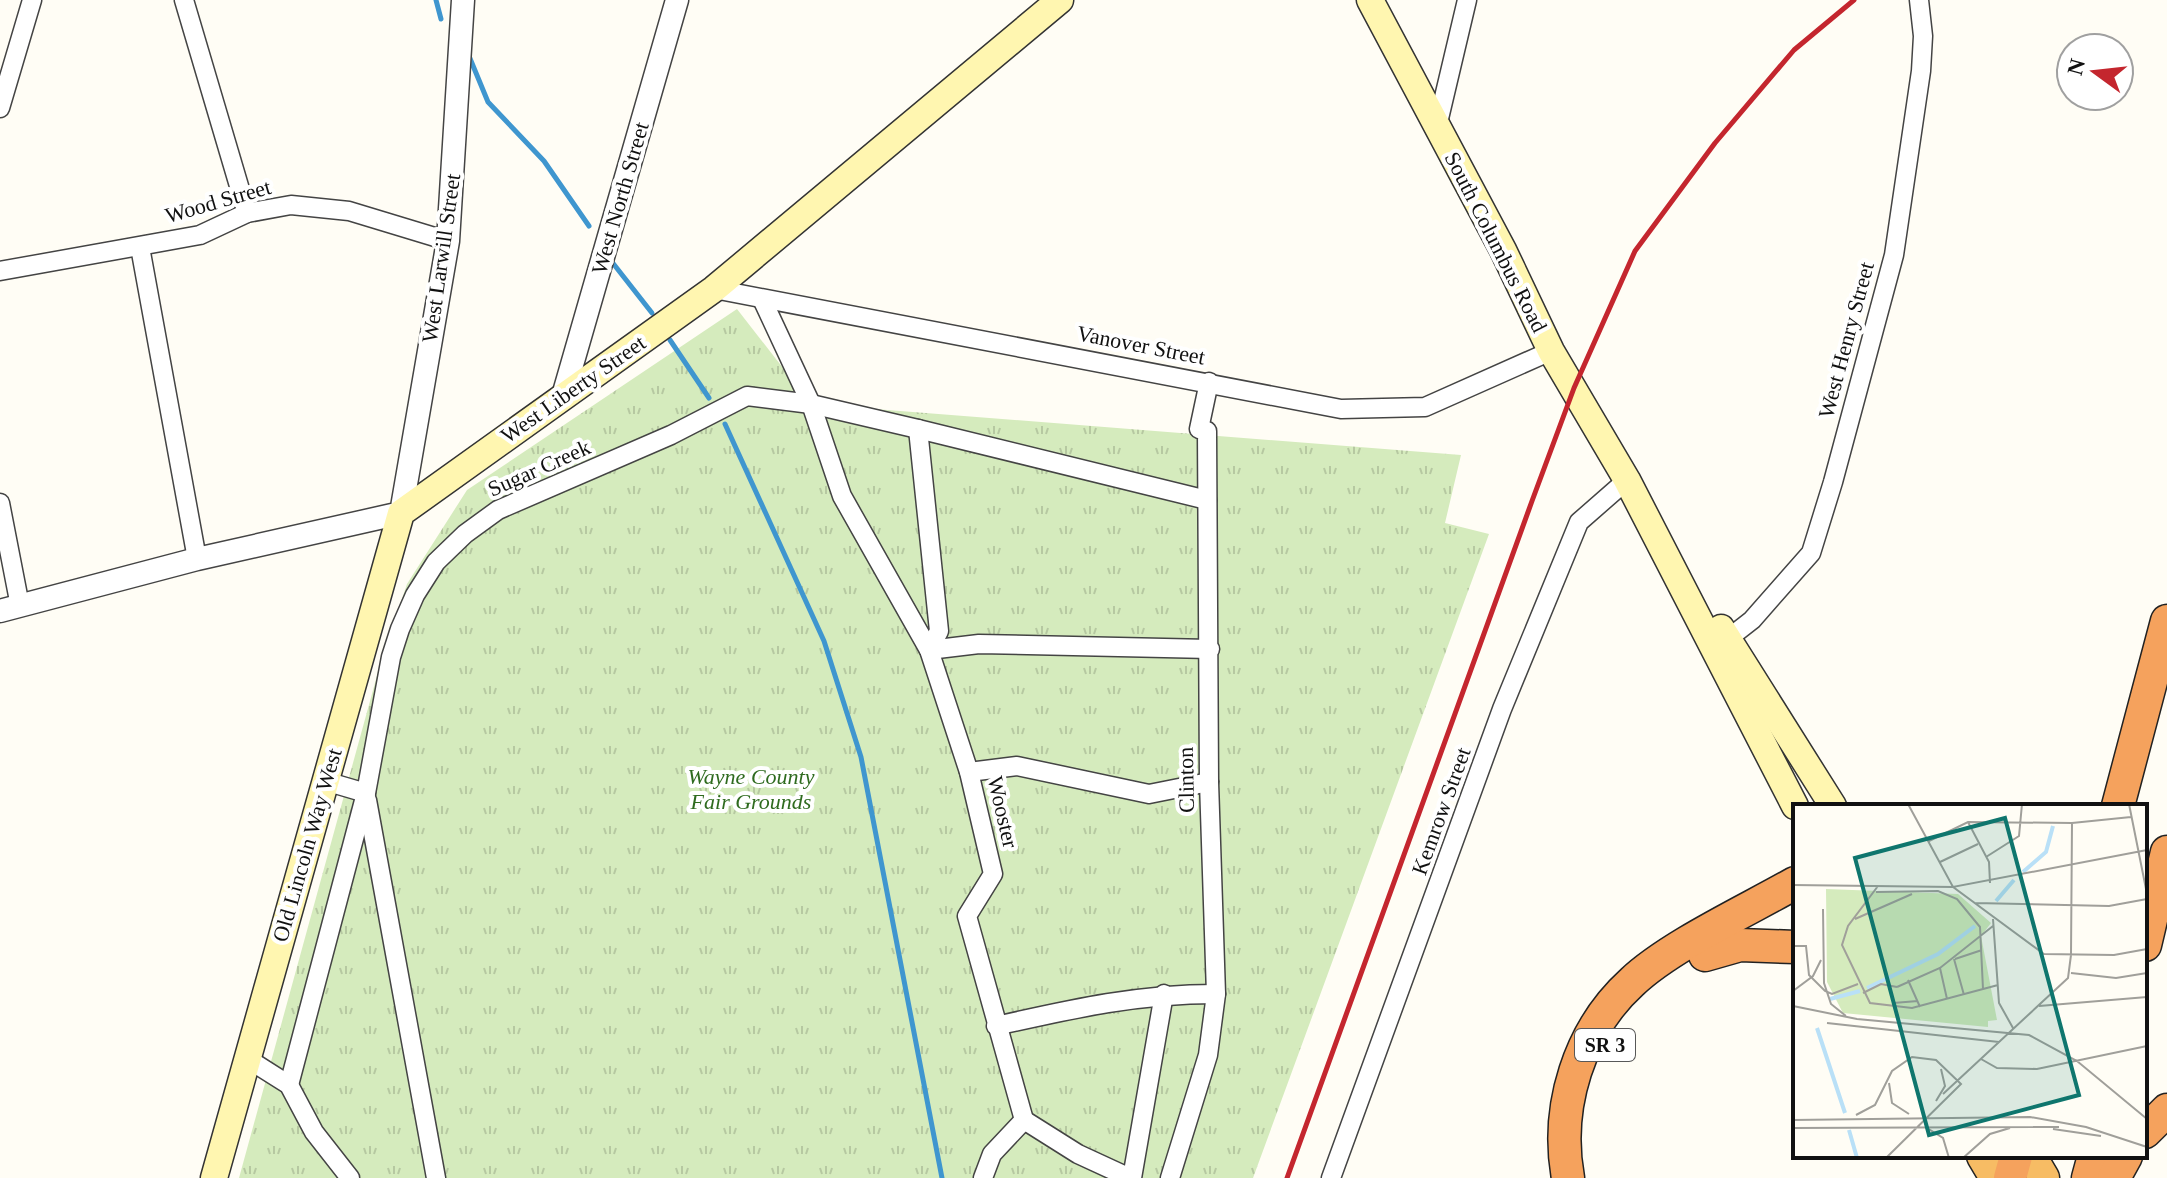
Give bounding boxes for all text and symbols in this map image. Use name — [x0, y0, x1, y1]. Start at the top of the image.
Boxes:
north arrow — [2055, 32, 2135, 112]
text: N — [2062, 56, 2090, 78]
street label: West North Street — [586, 119, 654, 277]
street label: South Columbus Road — [1440, 148, 1552, 336]
street label: West Larwill Street — [417, 172, 465, 344]
street label: Wood Street — [162, 174, 274, 228]
street label: West Henry Street — [1813, 259, 1879, 421]
street label: Vanover Street — [1075, 320, 1207, 370]
street label: West Liberty Street — [496, 330, 650, 448]
street label: Sugar Creek — [484, 434, 594, 502]
street label: Kemrow Street — [1406, 744, 1476, 878]
street label: Old Lincoln Way West — [267, 745, 347, 945]
street label: Clinton — [1173, 747, 1199, 813]
park label: Wayne County Fair Grounds — [688, 764, 815, 814]
street label: Wooster — [983, 774, 1024, 851]
inset map — [1793, 804, 2147, 1158]
road number: SR 3 — [1575, 1029, 1635, 1061]

